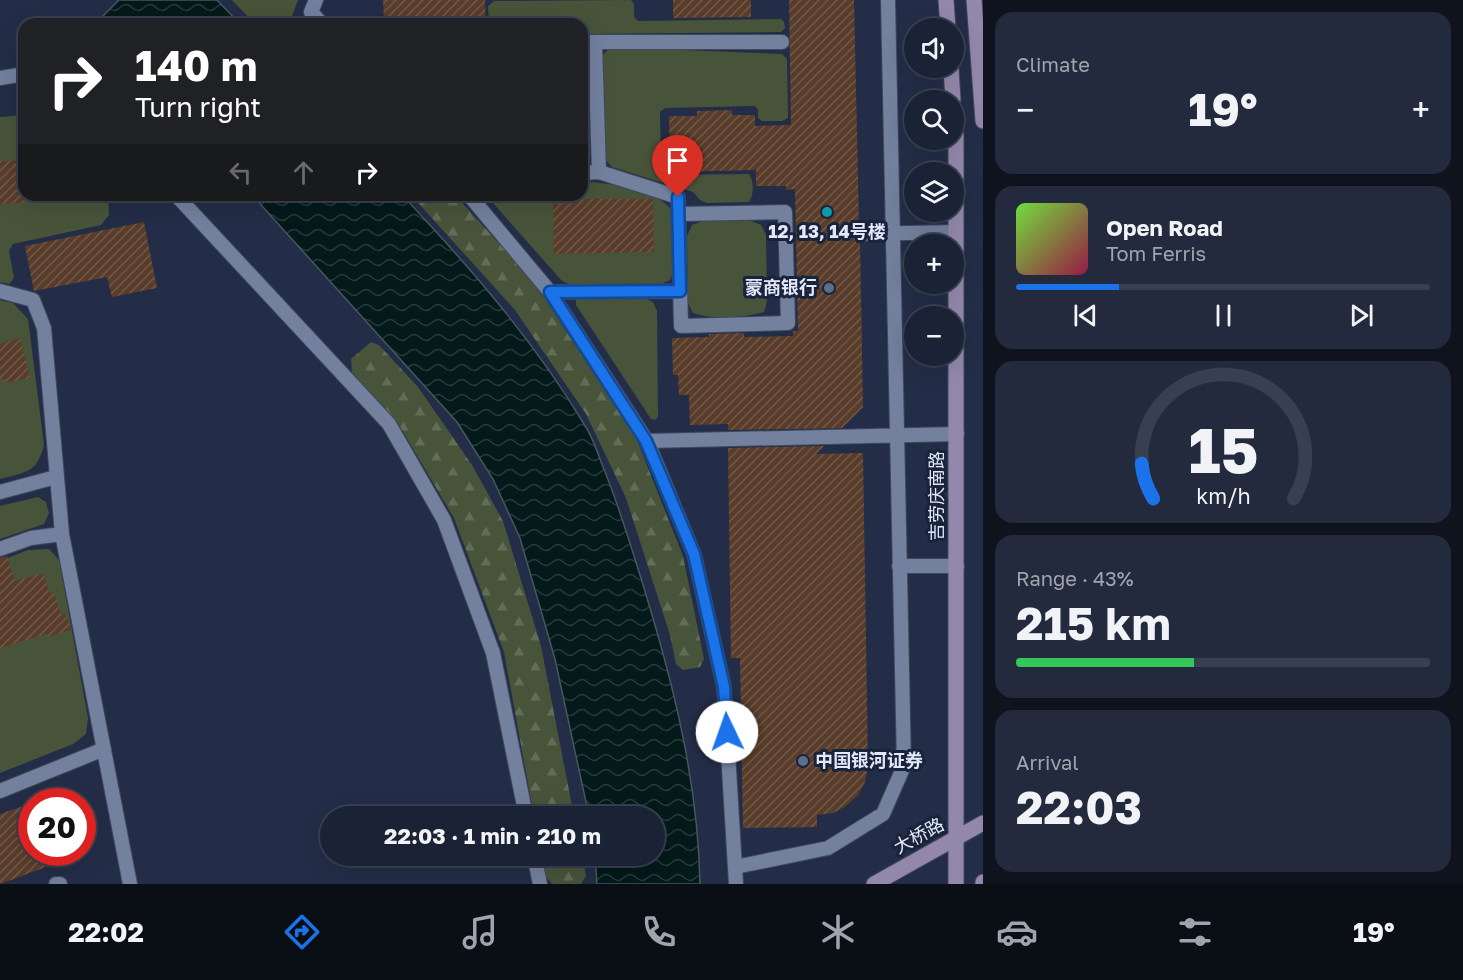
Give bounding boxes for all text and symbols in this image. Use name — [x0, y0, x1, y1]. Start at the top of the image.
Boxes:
map controls — [904, 18, 964, 366]
button: sound — [904, 18, 964, 78]
text: 140 m — [135, 40, 257, 90]
icon: right — [36, 42, 114, 120]
text: Climate — [1016, 52, 1090, 76]
text: 19° — [1188, 82, 1258, 136]
button: search — [904, 90, 964, 150]
text: − — [1016, 90, 1034, 129]
text: + — [1412, 90, 1430, 129]
text: Turn right — [135, 91, 261, 123]
pin — [652, 135, 703, 197]
icon: arrive — [661, 144, 694, 177]
icon: left — [224, 156, 257, 189]
icon: ahead — [287, 156, 320, 189]
icon: right — [350, 156, 383, 189]
button: layers — [904, 162, 964, 222]
marker: 12, 13, 14号楼 — [820, 205, 834, 219]
text: Open Road — [1106, 214, 1223, 241]
place label: 12, 13, 14号楼 — [768, 220, 886, 242]
button: + — [904, 234, 964, 294]
text: Tom Ferris — [1106, 241, 1206, 265]
place label: 蒙商银行 — [745, 276, 817, 298]
marker: 蒙商银行 — [822, 281, 836, 295]
icon: previous — [1069, 299, 1102, 332]
icon: pause — [1207, 299, 1240, 332]
icon: next — [1345, 299, 1378, 332]
button: − — [904, 306, 964, 366]
text: 15 — [1188, 412, 1258, 487]
street label: 吉劳庆南路 — [925, 451, 947, 541]
text: km/h — [1196, 483, 1250, 509]
text: Range · 43% — [1016, 566, 1134, 590]
text: 215 km — [1016, 596, 1171, 650]
position arrow — [695, 700, 759, 764]
place label: 中国银河证券 — [815, 749, 923, 771]
text: Arrival — [1016, 750, 1079, 774]
marker: 中国银河证券 — [796, 754, 810, 768]
text: 22:03 — [1016, 780, 1142, 834]
speed limit sign: 20 — [18, 788, 96, 866]
street label: 大桥路 — [890, 812, 947, 858]
text: 22:03 · 1 min · 210 m — [384, 822, 601, 849]
icon: directions — [281, 911, 323, 953]
icon: music — [459, 911, 501, 953]
icon: phone — [638, 911, 680, 953]
icon: climate — [817, 911, 859, 953]
icon: car — [996, 911, 1038, 953]
icon: filters — [1174, 911, 1216, 953]
text: 22:02 — [68, 916, 144, 948]
text: 19° — [1353, 916, 1395, 948]

